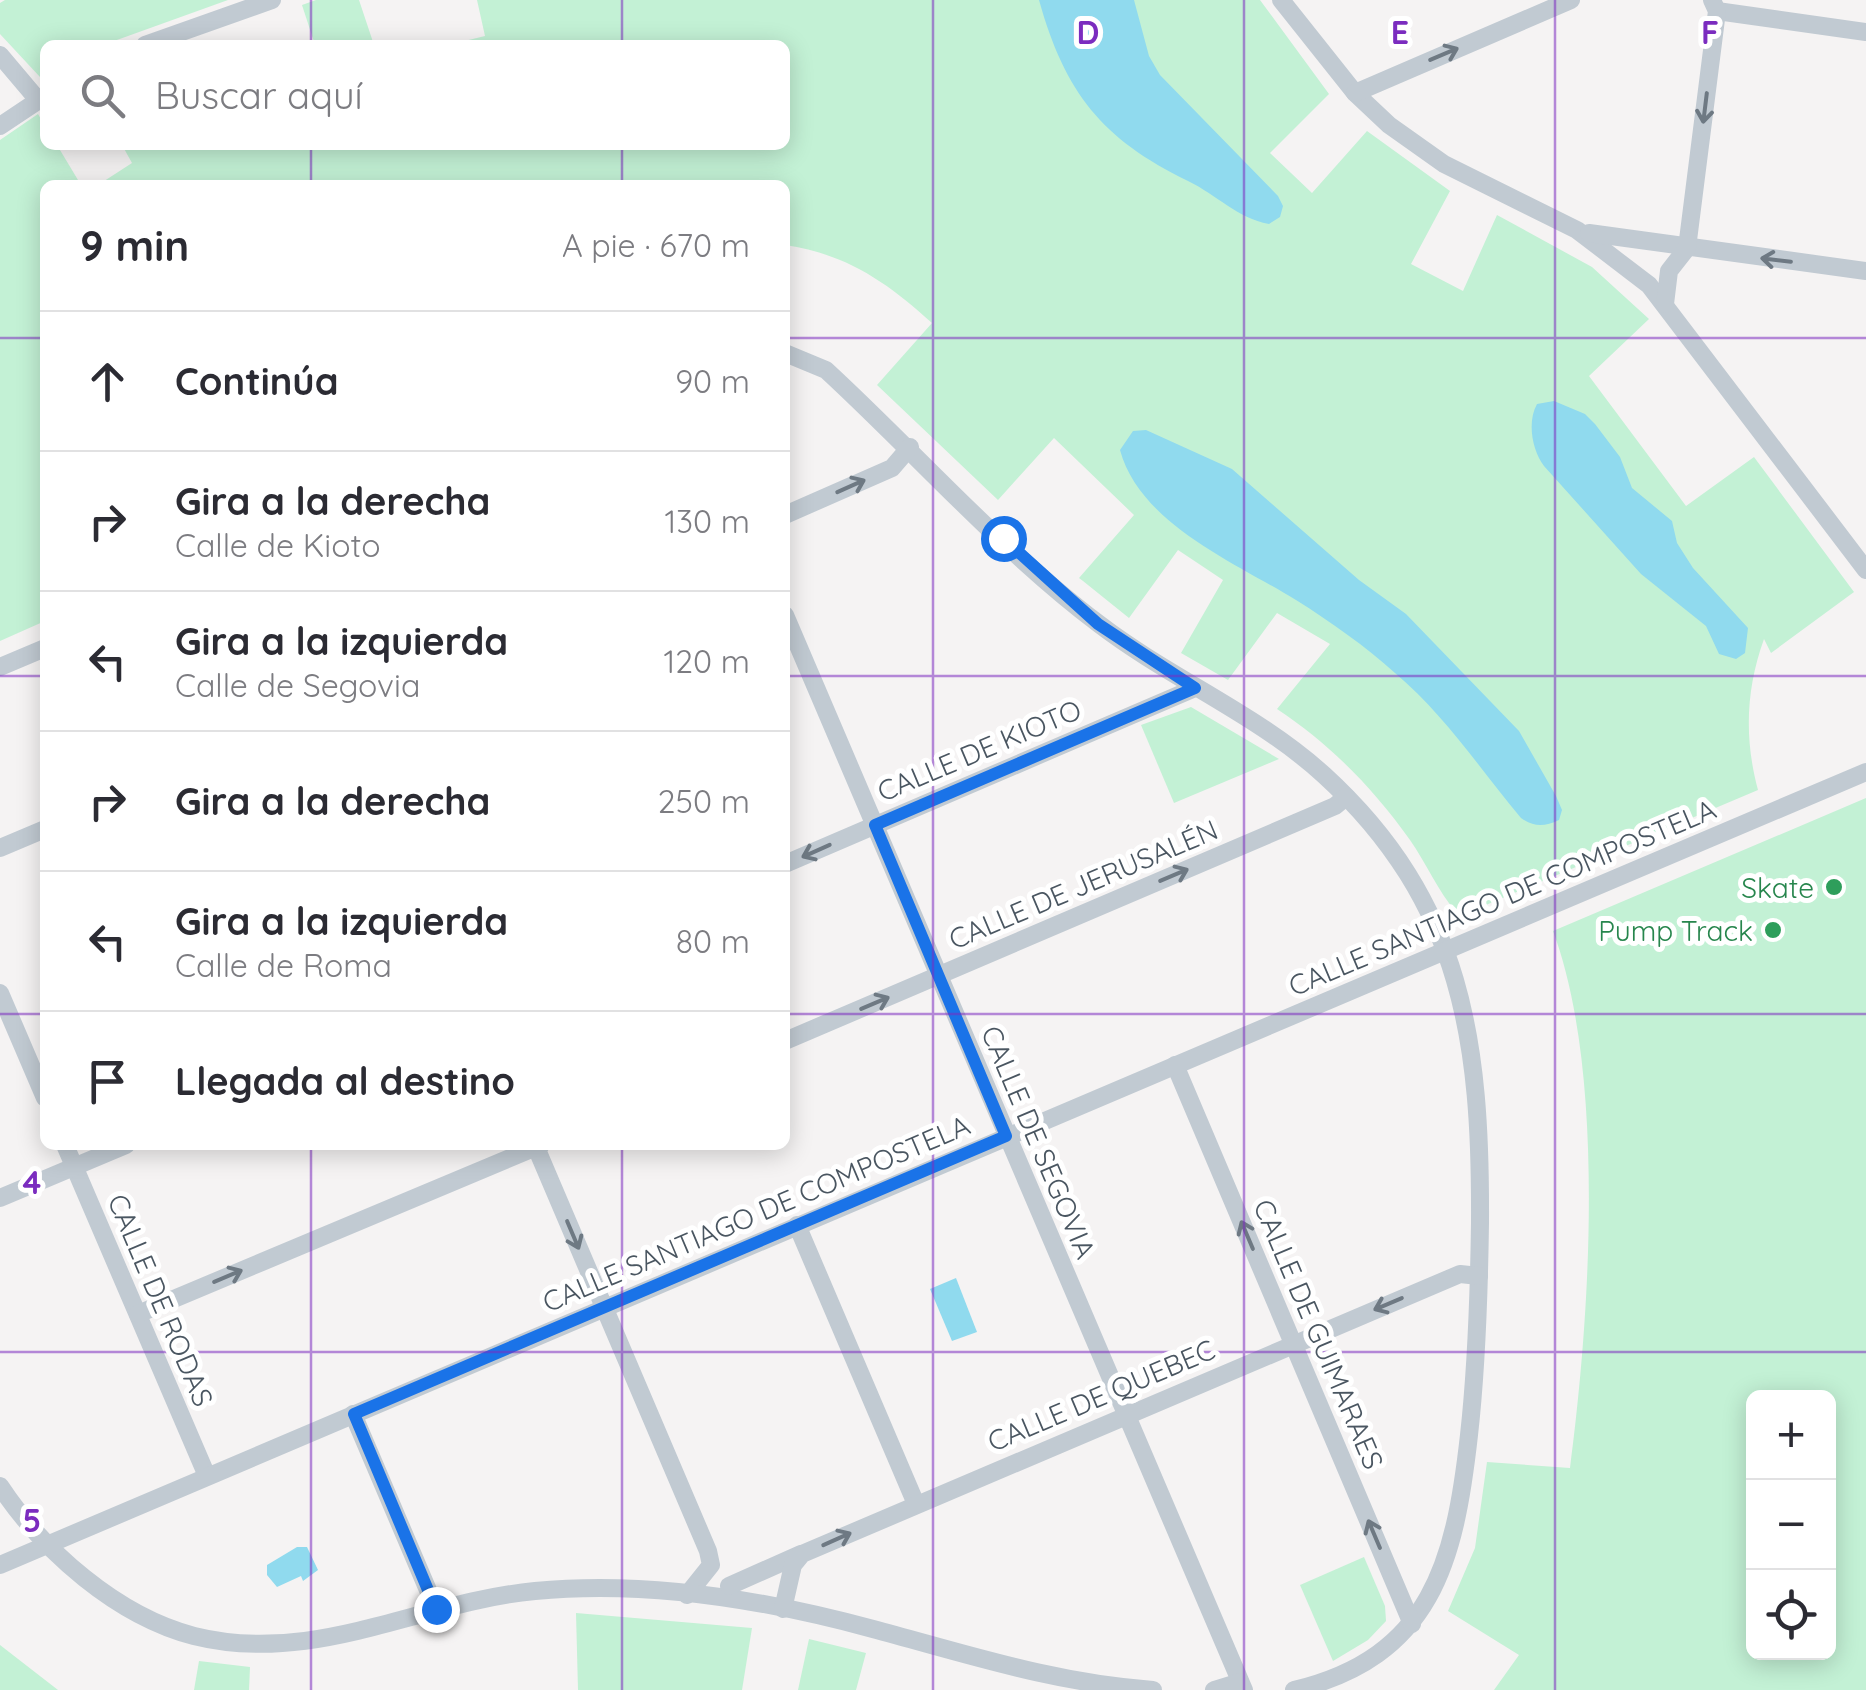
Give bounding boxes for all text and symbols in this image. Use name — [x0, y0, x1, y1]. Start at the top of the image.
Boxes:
text: D — [1077, 12, 1099, 52]
text: E — [1391, 12, 1409, 52]
text: F — [1701, 12, 1719, 52]
search box — [40, 40, 790, 150]
one-way arrow — [1428, 44, 1459, 62]
icon: search — [75, 68, 130, 123]
text: Buscar aquí — [155, 71, 363, 119]
one-way arrow — [1695, 91, 1713, 124]
text: 9 min — [80, 219, 189, 272]
text: A pie · 670 m — [562, 225, 750, 265]
one-way arrow — [1761, 250, 1793, 268]
icon: ahead — [80, 354, 135, 409]
text: Continúa — [175, 357, 339, 405]
text: 90 m — [675, 361, 750, 401]
one-way arrow — [835, 476, 866, 494]
text: Gira a la derecha — [175, 477, 490, 525]
icon: right — [80, 494, 135, 549]
text: 130 m — [664, 501, 750, 541]
route start — [981, 516, 1027, 562]
text: Calle de Kioto — [175, 525, 381, 565]
text: Gira a la izquierda — [175, 617, 508, 665]
icon: left — [80, 634, 135, 689]
text: 120 m — [663, 641, 750, 681]
text: Calle de Segovia — [175, 665, 420, 705]
street label: CALLE DE KIOTO — [872, 691, 1086, 809]
icon: right — [80, 774, 135, 829]
text: Gira a la derecha — [175, 777, 490, 825]
text: 250 m — [658, 781, 750, 821]
street label: CALLE SANTIAGO DE COMPOSTELA — [1283, 791, 1721, 1003]
street label: CALLE DE JERUSALÉN — [943, 811, 1223, 957]
one-way arrow — [801, 843, 832, 861]
one-way arrow — [1158, 865, 1189, 883]
place label: Skate — [1741, 870, 1814, 905]
marker: Skate — [1823, 876, 1845, 898]
text: Gira a la izquierda — [175, 897, 508, 945]
place label: Pump Track — [1598, 913, 1753, 948]
icon: left — [80, 914, 135, 969]
marker: Pump Track — [1762, 919, 1784, 941]
text: 80 m — [676, 921, 750, 961]
text: Calle de Roma — [175, 945, 392, 985]
one-way arrow — [859, 992, 890, 1010]
street label: CALLE DE SEGOVIA — [974, 1020, 1104, 1264]
icon: arrive — [80, 1054, 135, 1109]
text: Llegada al destino — [175, 1057, 515, 1105]
street label: CALLE SANTIAGO DE COMPOSTELA — [537, 1107, 975, 1319]
text: 4 — [23, 1162, 42, 1202]
street label: CALLE DE RODAS — [101, 1189, 221, 1411]
street label: CALLE DE GUIMARAES — [1246, 1194, 1392, 1474]
one-way arrow — [565, 1219, 583, 1250]
one-way arrow — [1237, 1220, 1255, 1250]
one-way arrow — [212, 1266, 243, 1284]
one-way arrow — [1373, 1296, 1404, 1314]
street label: CALLE DE QUEBEC — [982, 1331, 1220, 1459]
map controls — [1746, 1390, 1836, 1660]
button: + — [1746, 1390, 1836, 1480]
button: − — [1746, 1480, 1836, 1570]
text: 5 — [23, 1500, 41, 1540]
one-way arrow — [1364, 1519, 1382, 1550]
one-way arrow — [821, 1529, 852, 1547]
button: locate — [1746, 1570, 1836, 1660]
route end — [414, 1587, 460, 1633]

